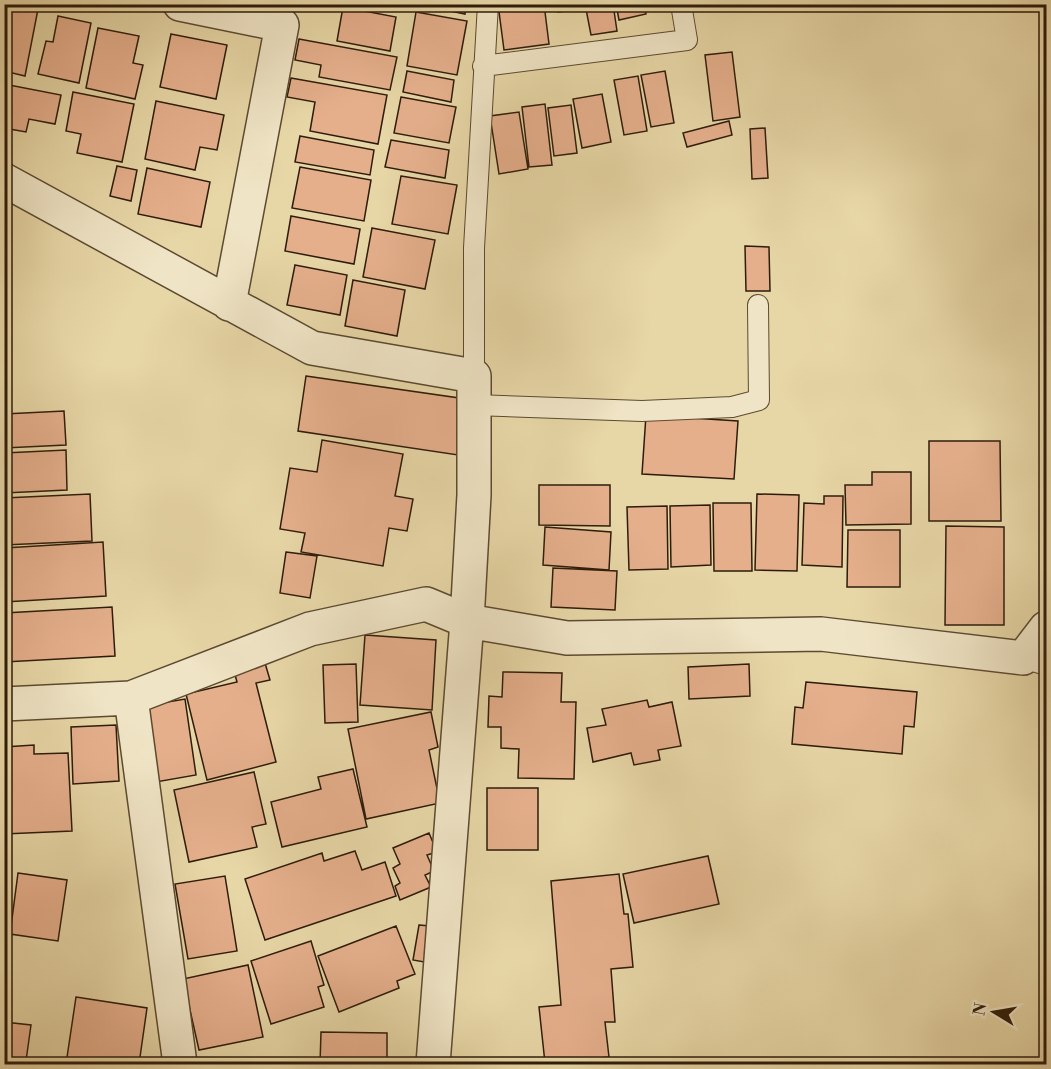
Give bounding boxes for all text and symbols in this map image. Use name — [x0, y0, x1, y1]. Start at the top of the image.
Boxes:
north arrow — [964, 982, 1024, 1042]
text: N — [969, 1001, 991, 1017]

